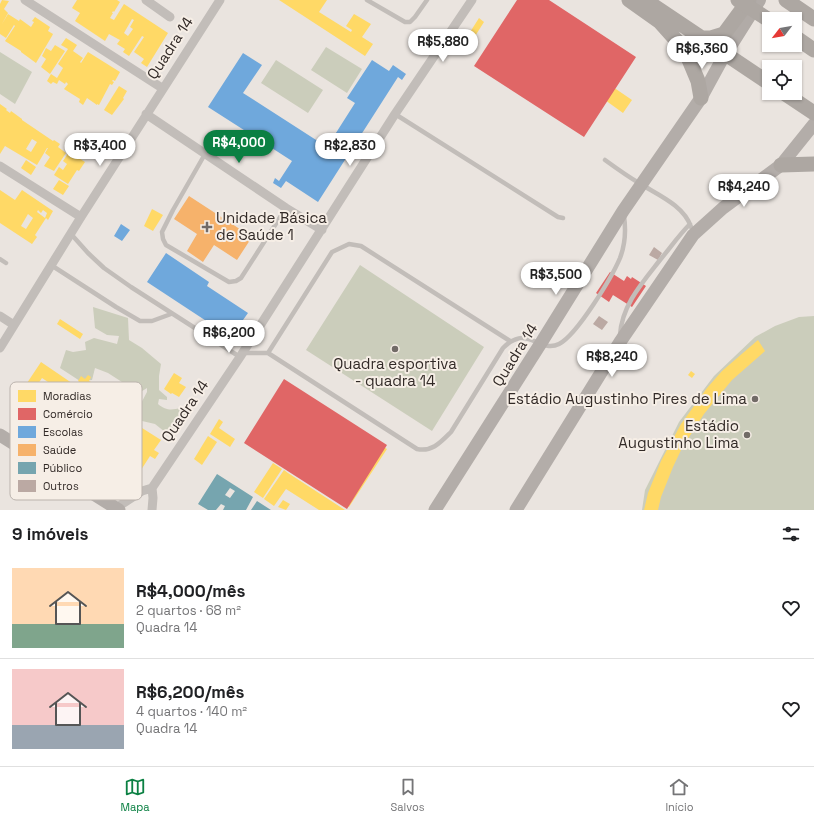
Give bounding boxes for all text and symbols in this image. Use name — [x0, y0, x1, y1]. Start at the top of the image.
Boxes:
north arrow — [762, 12, 802, 52]
map controls — [762, 12, 802, 100]
street label: Quadra 14 — [142, 13, 197, 83]
pin: R$5,880 — [406, 29, 480, 63]
text: R$5,880 — [417, 33, 469, 50]
pin: R$6,360 — [665, 36, 739, 70]
text: R$6,360 — [676, 40, 728, 57]
button: locate — [762, 60, 802, 100]
pin: R$4,000 — [202, 130, 276, 164]
pin: R$3,400 — [63, 133, 137, 167]
pin: R$2,830 — [313, 133, 387, 167]
text: R$4,000 — [212, 134, 266, 151]
text: R$3,400 — [74, 137, 126, 154]
text: R$2,830 — [324, 137, 376, 154]
pin: R$4,240 — [707, 174, 781, 208]
text: R$4,240 — [718, 178, 770, 195]
place label: Unidade Básica de Saúde 1 — [216, 208, 327, 244]
marker: Unidade Básica de Saúde 1 — [201, 221, 213, 233]
pin: R$3,500 — [519, 262, 593, 296]
text: R$3,500 — [530, 266, 582, 283]
pin: R$6,200 — [192, 320, 266, 354]
street label: Quadra 14 — [488, 320, 541, 390]
text: R$6,200 — [203, 324, 255, 341]
marker: Quadra esportiva - quadra 14 — [390, 344, 400, 354]
pin: R$8,240 — [575, 344, 649, 378]
text: R$8,240 — [586, 348, 638, 365]
place label: Quadra esportiva - quadra 14 — [333, 354, 457, 390]
street label: Quadra 14 — [157, 376, 212, 445]
legend — [10, 382, 142, 500]
text: Moradias — [43, 389, 92, 403]
place label: Estádio Augustinho Pires de Lima — [508, 389, 747, 408]
marker: Estádio Augustinho Pires de Lima — [750, 394, 760, 404]
text: Comércio — [43, 407, 93, 421]
place label: Estádio Augustinho Lima — [618, 416, 739, 452]
text: Escolas — [43, 425, 83, 439]
marker: Estádio Augustinho Lima — [742, 430, 752, 440]
text: Saúde — [43, 443, 76, 457]
text: Público — [43, 461, 82, 475]
text: Outros — [43, 479, 79, 493]
text: 9 imóveis — [12, 523, 88, 545]
icon: filters — [780, 523, 802, 545]
text: R$4,000/mês — [136, 580, 246, 602]
icon: home — [44, 584, 92, 632]
icon: heart — [780, 597, 802, 619]
text: 2 quartos · 68 m² — [136, 602, 241, 619]
text: Quadra 14 — [136, 619, 197, 636]
text: R$6,200/mês — [136, 681, 244, 703]
icon: home — [44, 685, 92, 733]
icon: heart — [780, 698, 802, 720]
text: 4 quartos · 140 m² — [136, 703, 247, 720]
text: Quadra 14 — [136, 720, 197, 737]
tab: Mapa — [120, 776, 150, 814]
tab: Salvos — [390, 776, 425, 814]
tab: Início — [665, 776, 694, 814]

